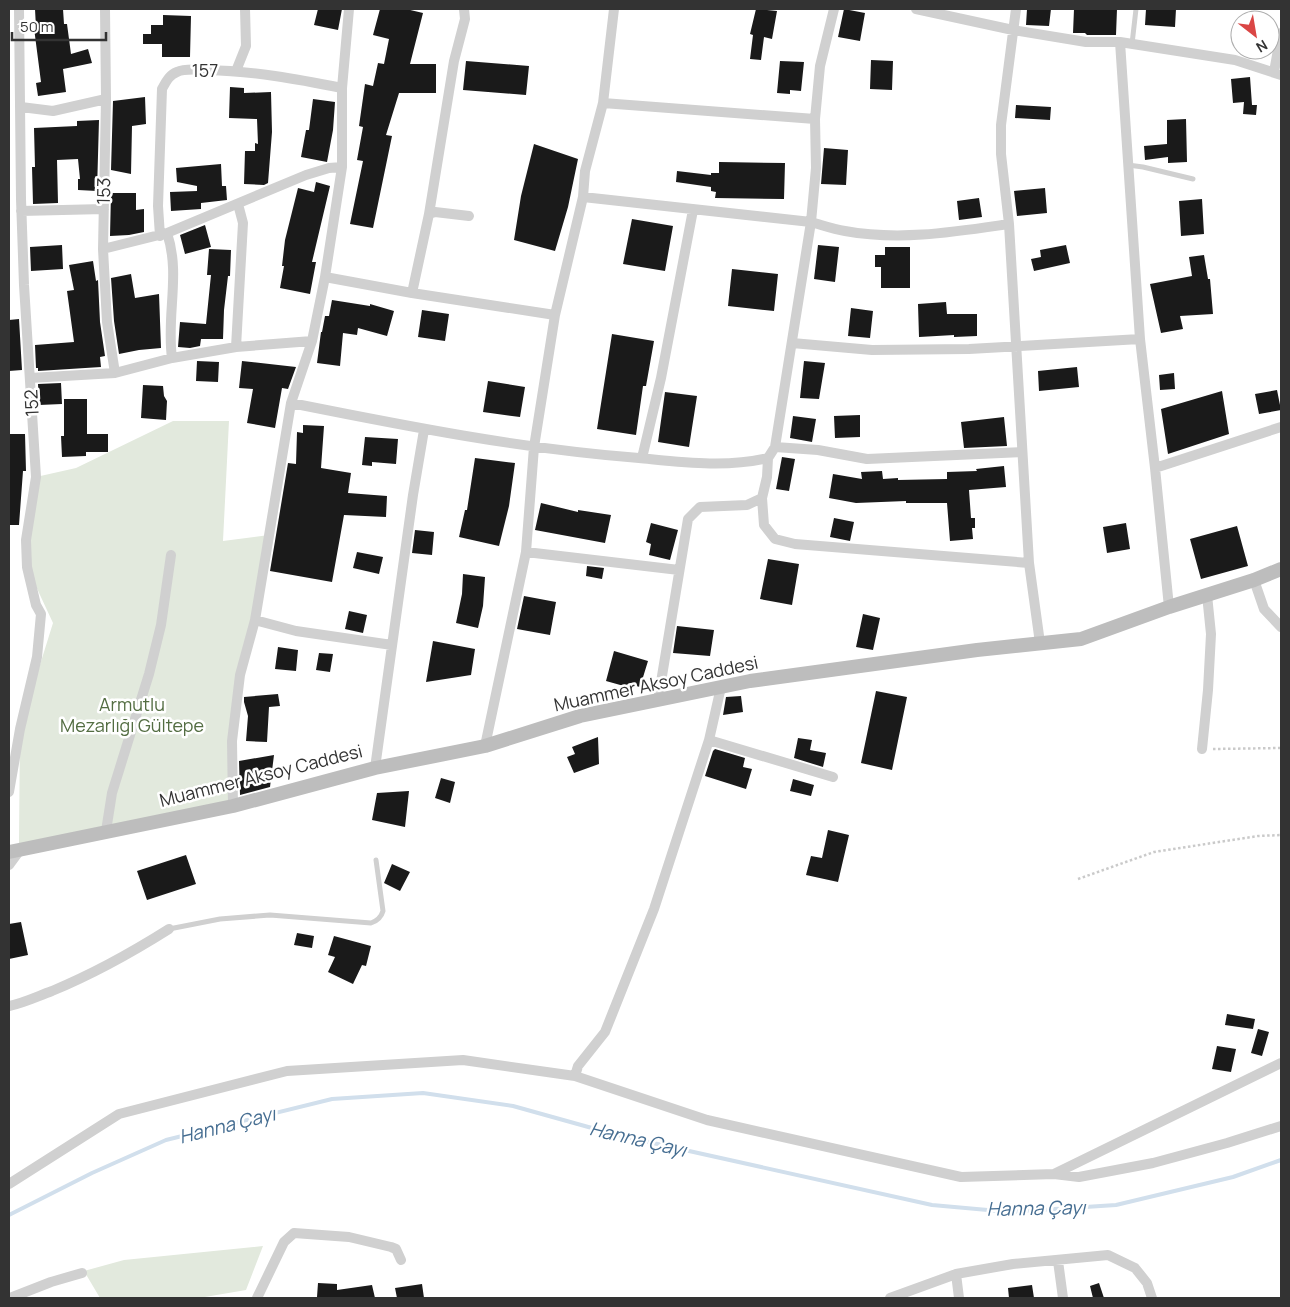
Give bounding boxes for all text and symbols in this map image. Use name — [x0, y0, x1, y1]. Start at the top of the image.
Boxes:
scale bar — [12, 10, 106, 42]
north arrow — [1230, 10, 1280, 60]
text: 50 m — [20, 16, 54, 37]
text: N — [1253, 36, 1271, 57]
street label: 157 — [192, 58, 218, 82]
street label: 153 — [91, 177, 115, 205]
street label: 152 — [18, 389, 44, 417]
street label: Muammer Aksoy Caddesi — [551, 650, 760, 716]
park label: Armutlu Mezarlığı Gültepe — [60, 692, 204, 737]
street label: Muammer Aksoy Caddesi — [157, 738, 365, 812]
water label: Hanna Çayı — [176, 1100, 279, 1150]
water label: Hanna Çayı — [587, 1115, 690, 1163]
water label: Hanna Çayı — [987, 1194, 1087, 1222]

